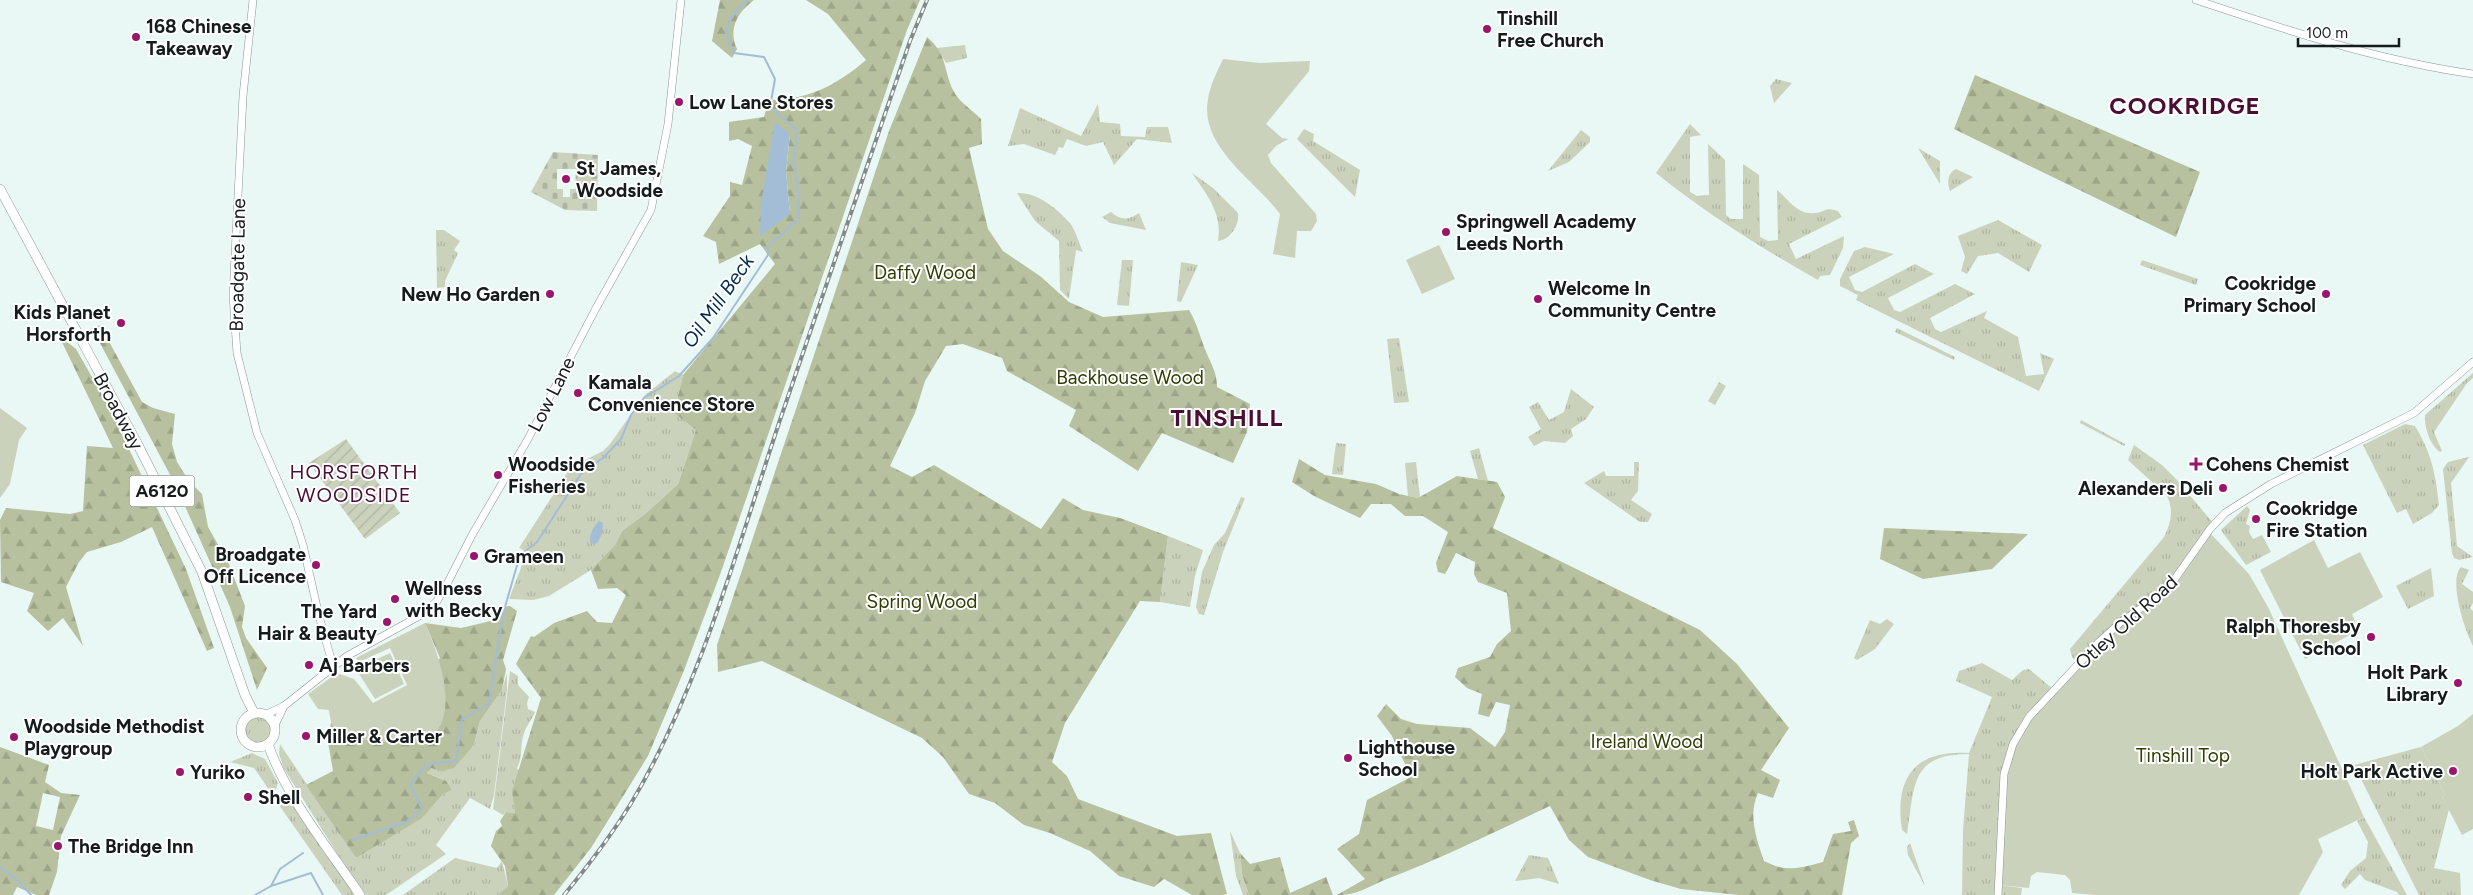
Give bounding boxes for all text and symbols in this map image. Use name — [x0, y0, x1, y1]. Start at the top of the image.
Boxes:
place label: Tinshill Free Church — [1497, 7, 1604, 52]
place label: 168 Chinese Takeaway — [146, 15, 252, 60]
scale bar — [2298, 15, 2399, 47]
marker: Tinshill Free Church — [1481, 23, 1493, 35]
text: 100 m — [2306, 24, 2348, 42]
marker: 168 Chinese Takeaway — [130, 31, 142, 43]
place label: Low Lane Stores — [689, 91, 833, 114]
district label: COOKRIDGE — [2109, 91, 2261, 120]
marker: Low Lane Stores — [673, 96, 685, 108]
place label: St James, Woodside — [576, 157, 663, 202]
marker: St James, Woodside — [560, 173, 572, 185]
street label: Broadgate Lane — [225, 198, 250, 332]
place label: Springwell Academy Leeds North — [1456, 210, 1636, 255]
marker: Springwell Academy Leeds North — [1440, 226, 1452, 238]
water label: Oil Mill Beck — [677, 249, 760, 352]
park label: Daffy Wood — [874, 261, 976, 284]
place label: Cookridge Primary School — [2184, 272, 2316, 317]
place label: Welcome In Community Centre — [1548, 277, 1717, 322]
place label: New Ho Garden — [401, 283, 540, 306]
marker: New Ho Garden — [544, 288, 556, 300]
marker: Cookridge Primary School — [2320, 288, 2332, 300]
marker: Welcome In Community Centre — [1532, 293, 1544, 305]
place label: Kids Planet Horsforth — [13, 301, 111, 346]
marker: Kids Planet Horsforth — [115, 317, 127, 329]
street label: Low Lane — [523, 353, 580, 435]
park label: Backhouse Wood — [1056, 366, 1204, 389]
street label: Broadway — [89, 369, 148, 454]
place label: Kamala Convenience Store — [588, 371, 755, 416]
marker: Kamala Convenience Store — [572, 387, 584, 399]
district label: TINSHILL — [1171, 403, 1283, 432]
place label: Woodside Fisheries — [508, 453, 595, 498]
place label: Cohens Chemist — [2206, 453, 2350, 476]
marker: Cohens Chemist — [2190, 458, 2202, 470]
district label: HORSFORTH WOODSIDE — [289, 460, 419, 507]
marker: Woodside Fisheries — [492, 469, 504, 481]
road number: A6120 — [130, 476, 194, 506]
place label: Alexanders Deli — [2078, 477, 2213, 500]
marker: Alexanders Deli — [2217, 482, 2229, 494]
place label: Cookridge Fire Station — [2266, 497, 2367, 542]
marker: Cookridge Fire Station — [2250, 513, 2262, 525]
place label: Broadgate Off Licence — [204, 543, 306, 588]
place label: Grameen — [484, 545, 564, 568]
marker: Grameen — [468, 550, 480, 562]
marker: Broadgate Off Licence — [310, 559, 322, 571]
street label: Otley Old Road — [2071, 571, 2182, 674]
place label: Wellness with Becky — [405, 577, 503, 622]
park label: Spring Wood — [867, 590, 977, 613]
marker: Wellness with Becky — [389, 593, 401, 605]
place label: The Yard Hair & Beauty — [257, 600, 377, 645]
place label: Ralph Thoresby School — [2226, 615, 2361, 660]
marker: The Yard Hair & Beauty — [381, 616, 393, 628]
marker: Ralph Thoresby School — [2365, 631, 2377, 643]
place label: Aj Barbers — [319, 654, 410, 677]
marker: Aj Barbers — [303, 659, 315, 671]
place label: Holt Park Library — [2367, 661, 2449, 706]
marker: Holt Park Library — [2452, 677, 2464, 689]
place label: Woodside Methodist Playgroup — [24, 715, 205, 760]
place label: Miller & Carter — [316, 725, 442, 748]
marker: Miller & Carter — [300, 730, 312, 742]
park label: Ireland Wood — [1591, 730, 1703, 753]
marker: Woodside Methodist Playgroup — [8, 731, 20, 743]
place label: Lighthouse School — [1358, 736, 1456, 781]
park label: Tinshill Top — [2136, 744, 2230, 767]
marker: Lighthouse School — [1342, 752, 1354, 764]
place label: Holt Park Active — [2300, 760, 2443, 783]
place label: Yuriko — [190, 761, 245, 784]
marker: Holt Park Active — [2447, 765, 2459, 777]
marker: Yuriko — [174, 766, 186, 778]
place label: Shell — [258, 786, 300, 809]
marker: Shell — [242, 791, 254, 803]
place label: The Bridge Inn — [68, 835, 194, 858]
marker: The Bridge Inn — [52, 840, 64, 852]

